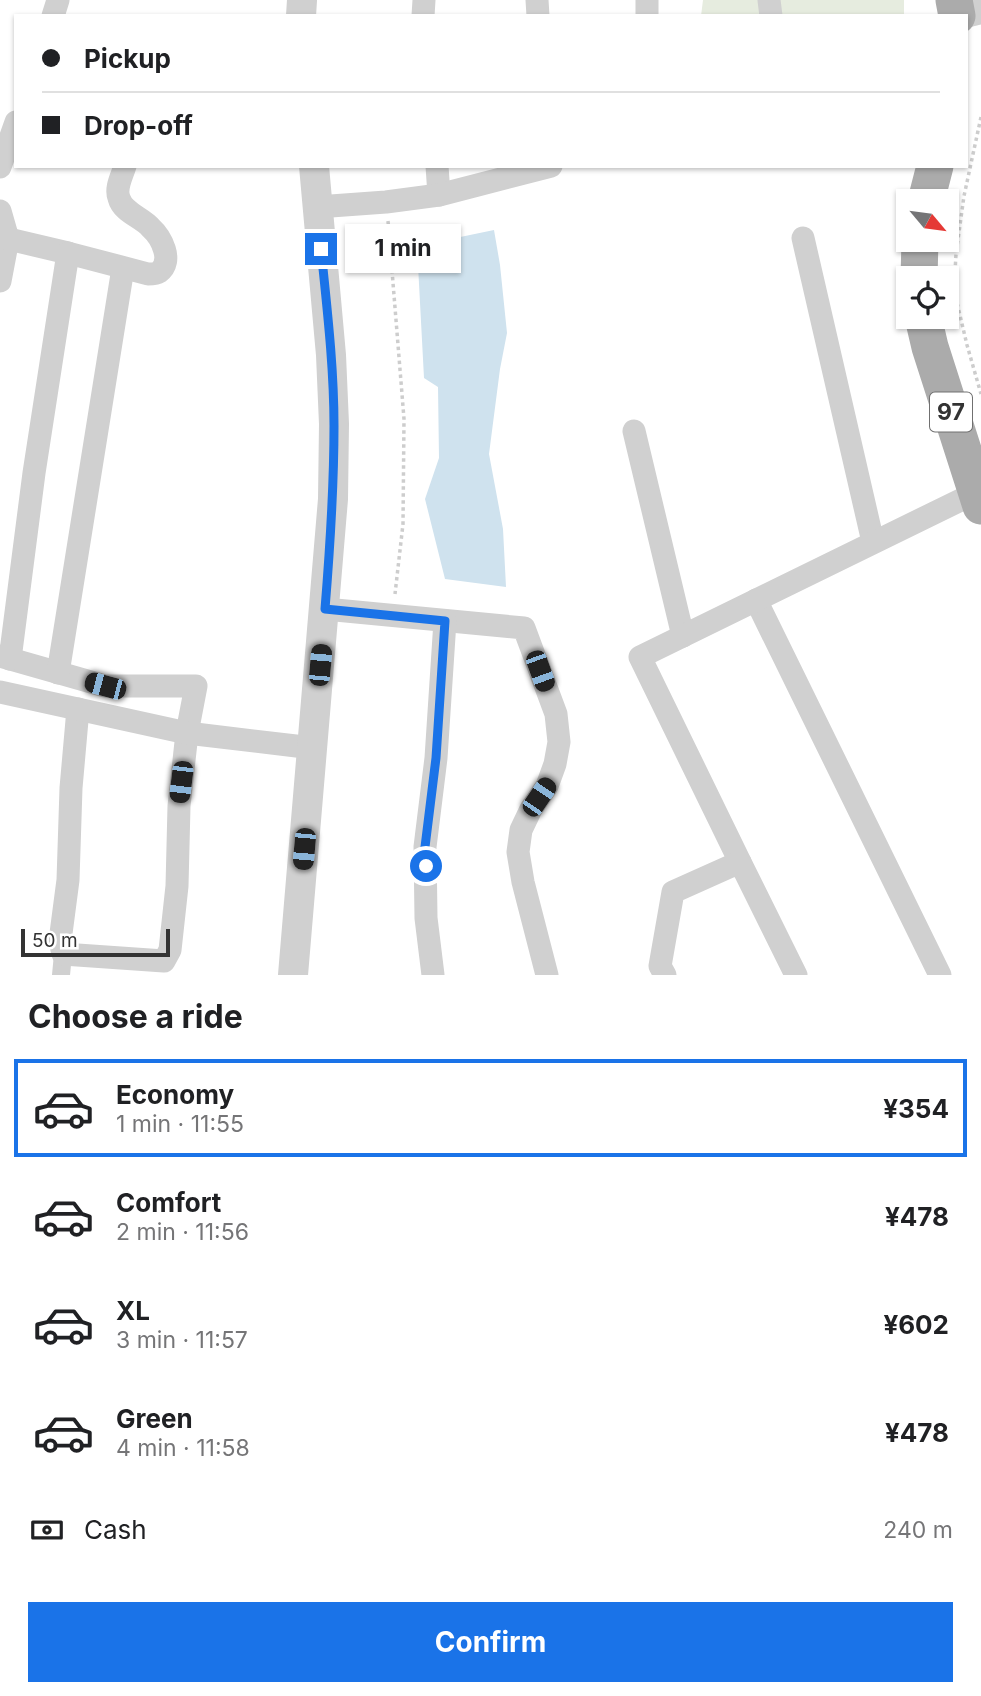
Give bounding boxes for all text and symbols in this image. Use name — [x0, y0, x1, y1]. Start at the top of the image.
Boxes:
text: Pickup — [84, 43, 171, 74]
text: Drop-off — [84, 110, 193, 141]
north arrow — [896, 189, 959, 252]
map controls — [896, 189, 959, 329]
callout: 1 min — [346, 224, 461, 274]
route end — [305, 233, 337, 265]
text: 1 min — [375, 234, 431, 262]
button: locate — [896, 266, 959, 329]
road number: 97 — [930, 392, 972, 432]
car — [308, 643, 333, 687]
car — [523, 648, 558, 694]
car — [82, 670, 129, 702]
car — [169, 760, 194, 804]
car — [519, 774, 560, 820]
car — [292, 827, 317, 871]
route start — [410, 850, 442, 882]
scale bar — [21, 926, 170, 958]
text: 50 m — [32, 929, 78, 952]
text: Choose a ride — [28, 997, 243, 1036]
icon: car — [32, 1077, 95, 1140]
text: Economy — [116, 1079, 234, 1110]
text: ¥354 — [883, 1093, 949, 1124]
text: 1 min · 11:55 — [116, 1110, 244, 1138]
icon: car — [32, 1185, 95, 1248]
text: Comfort — [116, 1187, 221, 1218]
text: ¥478 — [885, 1201, 949, 1232]
text: 2 min · 11:56 — [116, 1218, 249, 1246]
icon: car — [32, 1293, 95, 1356]
text: XL — [116, 1295, 150, 1326]
text: ¥602 — [883, 1309, 949, 1340]
text: 3 min · 11:57 — [116, 1326, 248, 1354]
icon: car — [32, 1401, 95, 1464]
text: Green — [116, 1403, 193, 1434]
text: ¥478 — [885, 1417, 949, 1448]
text: 4 min · 11:58 — [116, 1434, 250, 1462]
icon: cash — [28, 1511, 66, 1549]
text: Cash — [84, 1514, 147, 1545]
text: 240 m — [883, 1516, 953, 1544]
button: Confirm — [28, 1602, 953, 1682]

